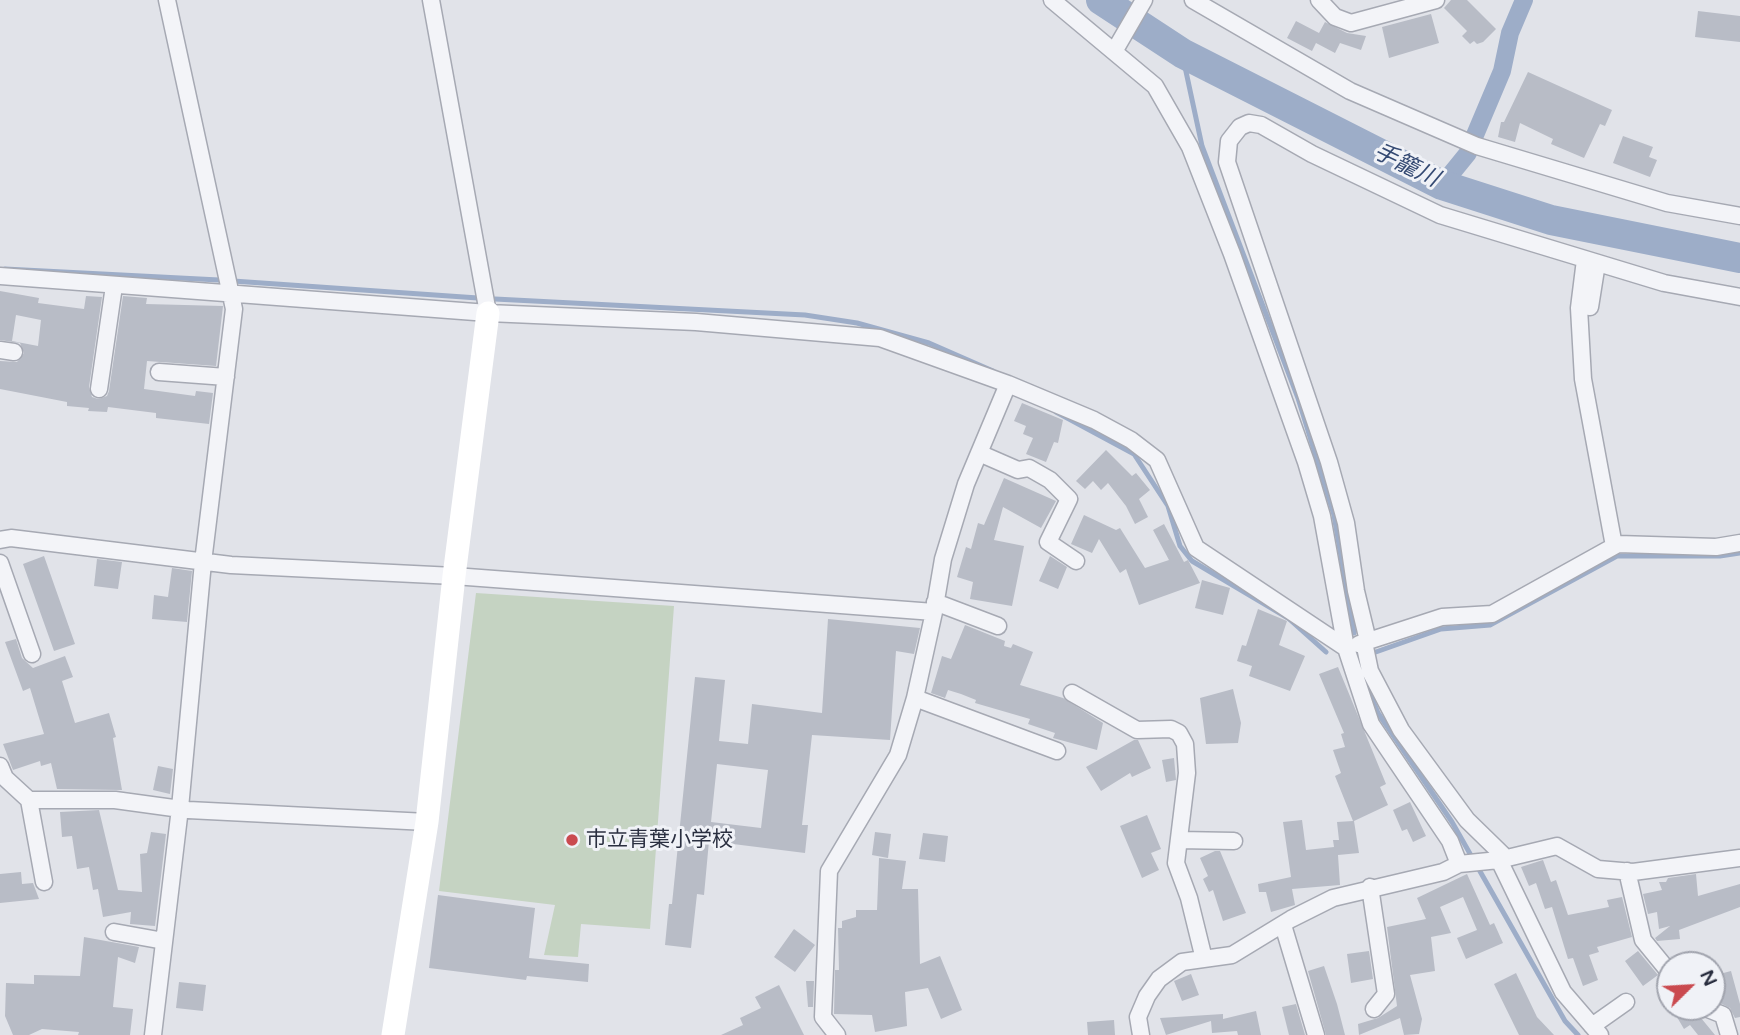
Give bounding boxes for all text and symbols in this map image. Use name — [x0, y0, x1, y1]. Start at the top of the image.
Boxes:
water label: 手籠川 — [1369, 138, 1443, 194]
place label: 市立青葉小学校 — [586, 827, 733, 853]
marker: 市立青葉小学校 — [564, 832, 580, 848]
north arrow — [1656, 951, 1726, 1021]
text: N — [1695, 967, 1722, 990]

